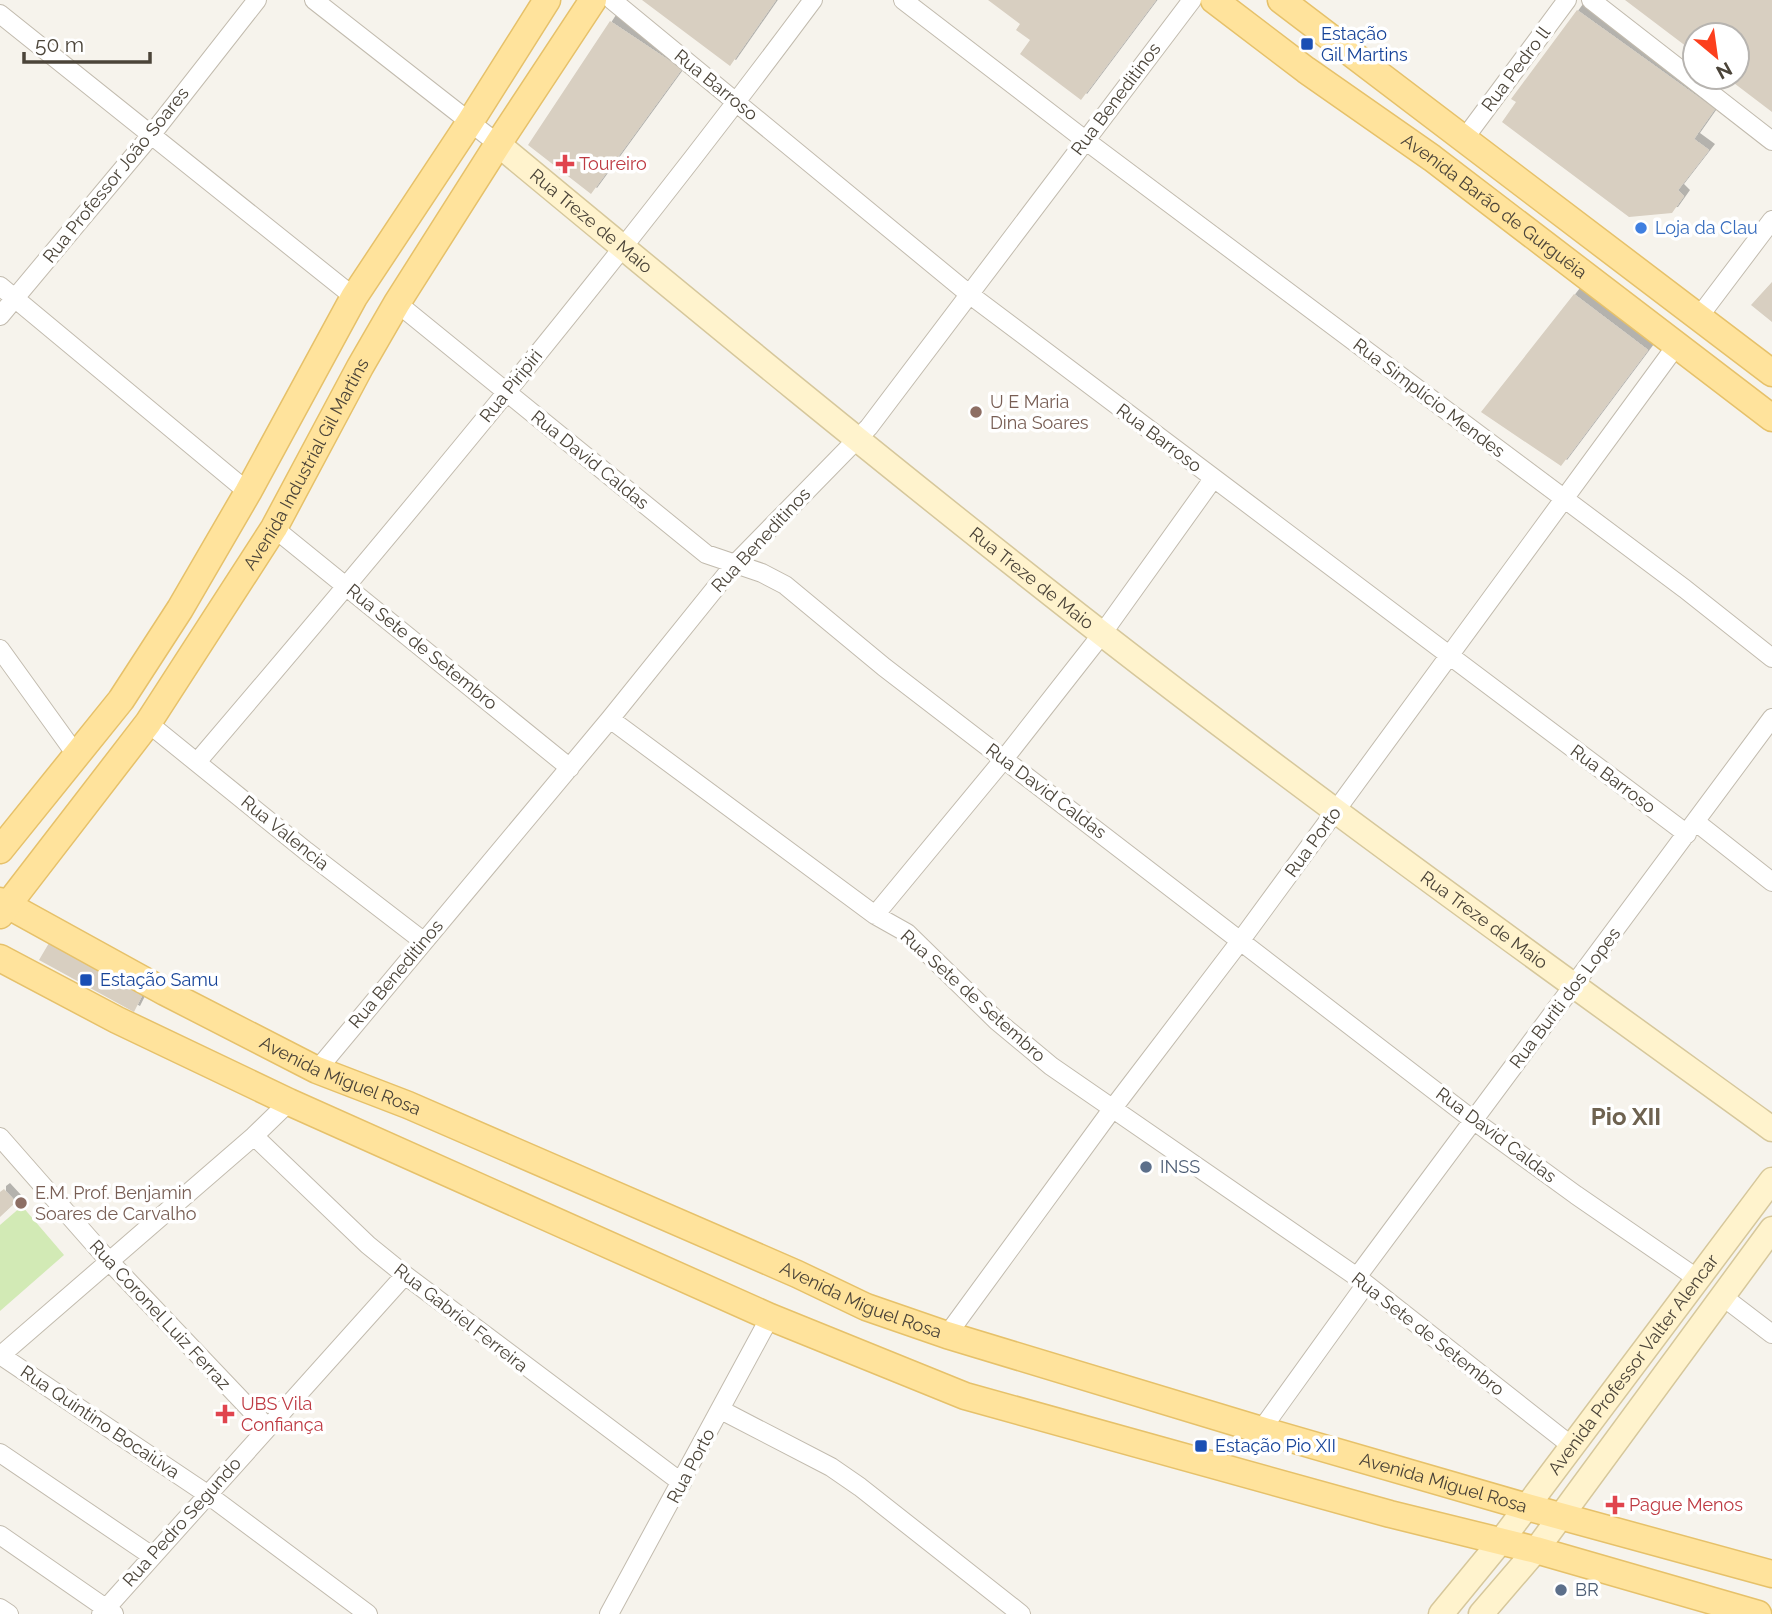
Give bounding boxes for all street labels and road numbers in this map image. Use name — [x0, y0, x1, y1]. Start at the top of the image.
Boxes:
street label: Rua Pedro ll — [1477, 22, 1554, 115]
street label: Rua Beneditinos — [1067, 38, 1165, 159]
street label: Rua Barroso — [670, 45, 762, 125]
street label: Rua Professor João Soares — [38, 82, 193, 267]
street label: Avenida Barão de Gurguéia — [1398, 129, 1591, 283]
street label: Rua Treze de Maio — [526, 164, 657, 278]
street label: Rua Simplício Mendes — [1349, 334, 1509, 462]
street label: Rua Piripiri — [475, 345, 546, 426]
street label: Avenida Industrial Gil Martins — [239, 354, 373, 574]
street label: Rua Barroso — [1113, 399, 1206, 477]
street label: Rua David Caldas — [527, 406, 654, 514]
street label: Rua Beneditinos — [707, 483, 815, 596]
street label: Rua Treze de Maio — [966, 522, 1098, 634]
street label: Rua Sete de Setembro — [343, 579, 502, 714]
street label: Rua David Caldas — [982, 739, 1111, 843]
street label: Rua Barroso — [1567, 740, 1660, 818]
street label: Rua Valencia — [237, 791, 333, 874]
street label: Rua Porto — [1280, 802, 1345, 881]
street label: Rua Treze de Maio — [1417, 866, 1552, 973]
street label: Rua Beneditinos — [344, 915, 447, 1032]
street label: Rua Buriti dos Lopes — [1505, 923, 1625, 1072]
street label: Rua Sete de Setembro — [897, 925, 1050, 1066]
street label: Avenida Miguel Rosa — [256, 1031, 424, 1119]
street label: Rua David Caldas — [1432, 1083, 1561, 1187]
street label: Rua Coronel Luiz Ferraz — [86, 1236, 235, 1394]
street label: Avenida Professor Valter Alencar — [1543, 1249, 1723, 1479]
street label: Avenida Miguel Rosa — [777, 1257, 945, 1342]
street label: Rua Gabriel Ferreira — [390, 1259, 532, 1376]
street label: Rua Sete de Setembro — [1348, 1268, 1509, 1400]
street label: Rua Quintino Bocaiúva — [17, 1361, 184, 1483]
street label: Rua Porto — [662, 1425, 719, 1507]
street label: Avenida Miguel Rosa — [1357, 1448, 1530, 1516]
street label: Rua Pedro Segundo — [118, 1453, 245, 1591]

